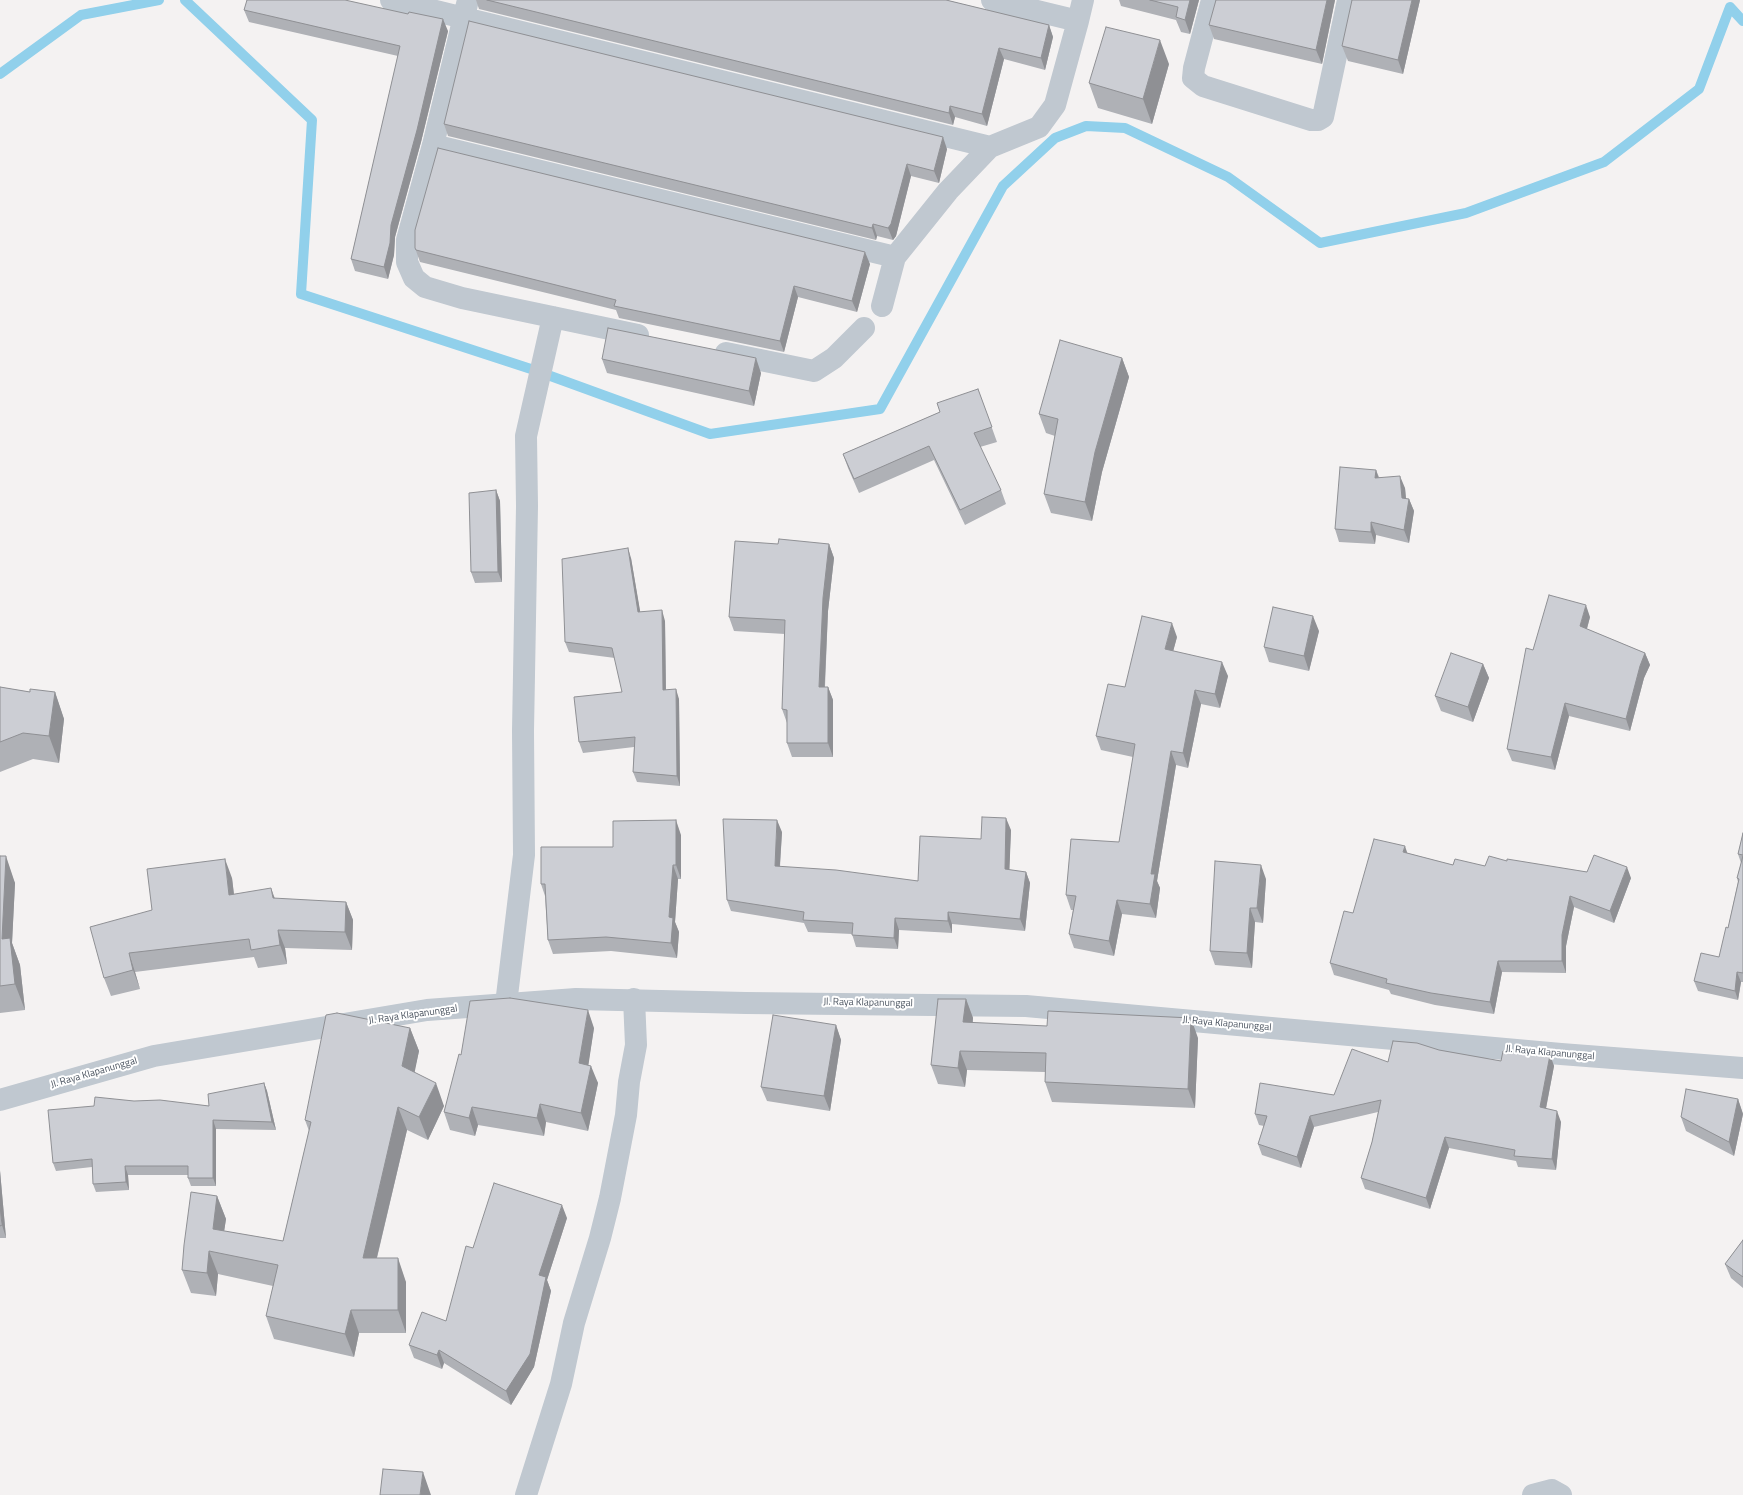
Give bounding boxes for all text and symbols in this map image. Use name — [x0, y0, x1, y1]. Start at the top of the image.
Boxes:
street label: Jl. Raya Klapanunggal — [823, 996, 913, 1010]
street label: Jl. Raya Klapanunggal — [368, 1003, 458, 1027]
street label: Jl. Raya Klapanunggal — [1182, 1014, 1272, 1034]
street label: Jl. Raya Klapanunggal — [1505, 1043, 1595, 1063]
street label: Jl. Raya Klapanunggal — [49, 1055, 139, 1091]

